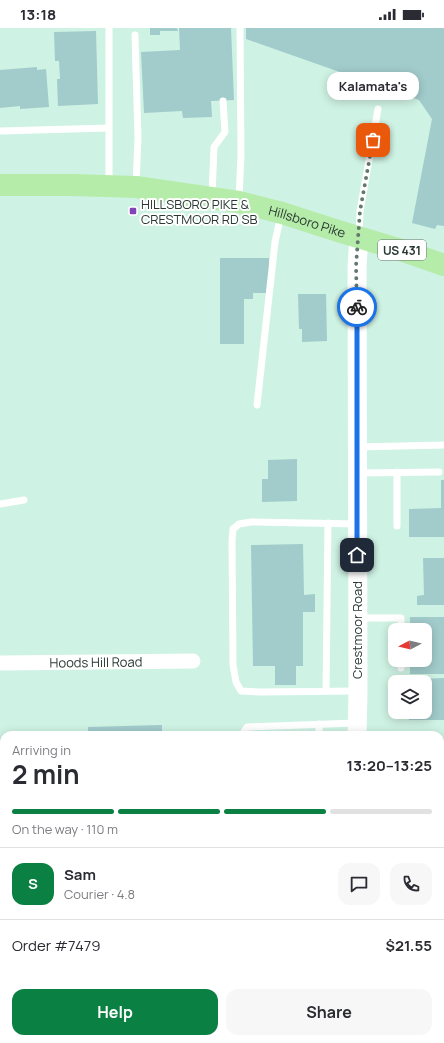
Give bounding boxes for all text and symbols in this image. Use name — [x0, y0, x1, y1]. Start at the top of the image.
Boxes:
text: 13:18 — [20, 4, 56, 25]
callout: Kalamata's — [327, 72, 419, 100]
text: Kalamata's — [339, 77, 407, 95]
pin — [356, 123, 390, 157]
icon: bag — [362, 129, 384, 151]
place label: HILLSBORO PIKE & CRESTMOOR RD SB — [141, 195, 257, 228]
street label: Hillsboro Pike — [267, 201, 348, 242]
marker: HILLSBORO PIKE & CRESTMOOR RD SB — [128, 206, 138, 216]
road number: US 431 — [378, 240, 426, 260]
courier — [337, 287, 377, 327]
icon: bike — [346, 296, 368, 318]
pin — [340, 538, 374, 572]
icon: home — [346, 544, 368, 566]
street label: Crestmoor Road — [348, 581, 366, 679]
north arrow — [388, 623, 432, 667]
map controls — [388, 623, 432, 719]
street label: Hoods Hill Road — [49, 653, 143, 671]
button: layers — [388, 675, 432, 719]
text: Arriving in — [12, 741, 71, 759]
text: 13:20–13:25 — [347, 755, 432, 776]
text: 2 min — [12, 756, 80, 792]
text: On the way · 110 m — [12, 820, 118, 838]
button: chat — [338, 863, 380, 905]
button: phone — [390, 863, 432, 905]
text: Sam — [64, 864, 96, 885]
text: S — [28, 873, 38, 894]
text: Courier · 4.8 — [64, 885, 135, 903]
text: Order #7479 — [12, 935, 101, 956]
text: $21.55 — [386, 935, 432, 956]
button: Help — [12, 989, 218, 1035]
button: Share — [226, 989, 432, 1035]

